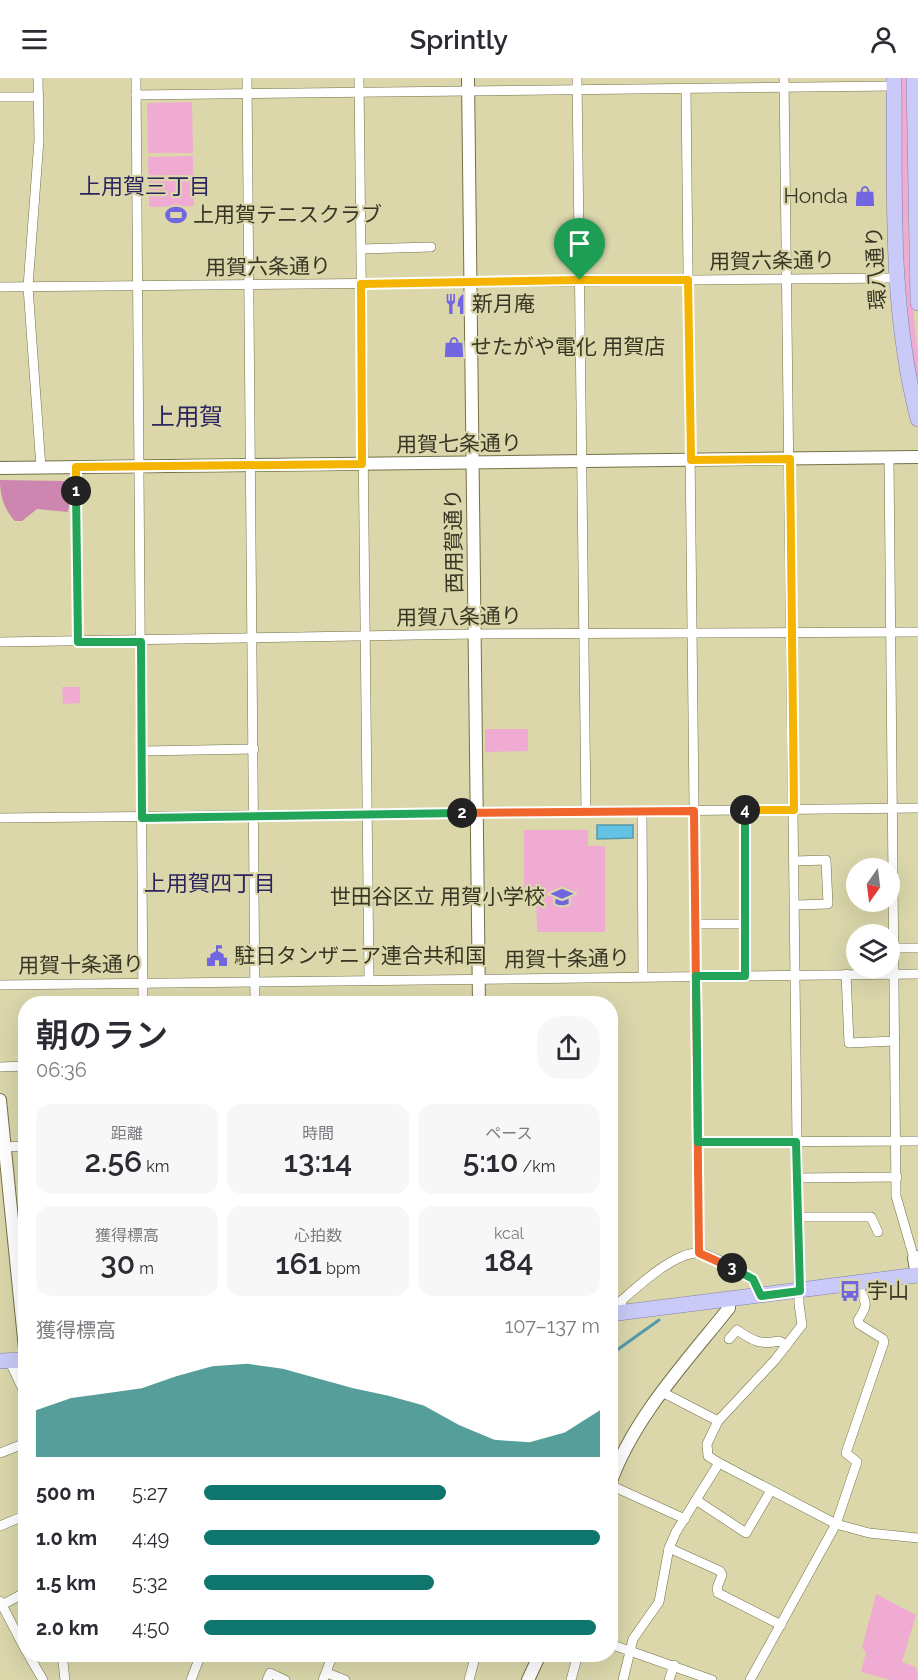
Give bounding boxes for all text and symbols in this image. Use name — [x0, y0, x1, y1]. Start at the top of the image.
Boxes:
icon: menu — [18, 23, 51, 56]
icon: person — [867, 23, 900, 56]
text: Sprintly — [410, 24, 508, 55]
district label: 上用賀三丁目 — [79, 173, 211, 199]
place label: Honda — [783, 183, 848, 208]
shop icon: Honda — [853, 184, 877, 208]
place label: 上用賀テニスクラブ — [193, 202, 382, 227]
sports icon: 上用賀テニスクラブ — [164, 203, 188, 227]
pin — [554, 218, 605, 280]
street label: 環八通り — [861, 225, 890, 311]
icon: arrive — [563, 227, 596, 260]
street label: 用賀六条通り — [709, 247, 835, 274]
street label: 用賀六条通り — [205, 253, 331, 280]
place label: 新月庵 — [472, 291, 535, 316]
restaurant icon: 新月庵 — [443, 292, 467, 316]
place label: せたがや電化 用賀店 — [471, 334, 665, 359]
shop icon: せたがや電化 用賀店 — [442, 335, 466, 359]
district label: 上用賀 — [151, 402, 223, 431]
street label: 用賀七条通り — [396, 430, 522, 457]
pin: 1 — [61, 476, 91, 506]
text: 1 — [72, 481, 80, 500]
street label: 西用賀通り — [440, 488, 467, 594]
street label: 用賀八条通り — [396, 603, 522, 630]
pin: 4 — [730, 795, 760, 825]
pin: 2 — [447, 798, 477, 828]
text: 4 — [740, 800, 750, 819]
text: 2 — [457, 803, 467, 822]
north arrow — [846, 858, 900, 912]
map controls — [846, 858, 900, 978]
district label: 上用賀四丁目 — [144, 870, 276, 896]
place label: 世田谷区立 用賀小学校 — [330, 884, 545, 909]
school or university icon: 世田谷区立 用賀小学校 — [550, 885, 574, 909]
button: layers — [846, 924, 900, 978]
place label: 駐日タンザニア連合共和国 — [234, 943, 486, 968]
public building icon: 駐日タンザニア連合共和国 — [205, 944, 229, 968]
street label: 用賀十条通り — [504, 945, 630, 972]
street label: 用賀十条通り — [18, 951, 144, 978]
text: 朝のラン — [36, 1016, 168, 1055]
button: share — [537, 1016, 600, 1079]
text: 06:36 — [36, 1058, 87, 1082]
text: 距離 — [111, 1124, 143, 1143]
text: 時間 — [302, 1124, 334, 1143]
text: ペース — [485, 1124, 533, 1143]
text: 2.56 — [85, 1144, 142, 1179]
text: 13:14 — [284, 1144, 352, 1179]
text: 5:10 — [463, 1144, 518, 1179]
text: km — [142, 1157, 169, 1176]
text: /km — [518, 1157, 555, 1176]
text: kcal — [494, 1224, 524, 1243]
text: 獲得標高 — [95, 1226, 159, 1245]
text: 心拍数 — [294, 1226, 342, 1245]
text: 184 — [484, 1243, 534, 1278]
text: 30 — [100, 1246, 135, 1281]
text: 161 — [275, 1246, 322, 1281]
pin: 3 — [717, 1253, 747, 1283]
text: 3 — [728, 1258, 736, 1277]
text: m — [135, 1259, 154, 1278]
text: bpm — [322, 1259, 361, 1278]
place label: 宇山 — [867, 1278, 909, 1303]
bus stop icon: 宇山 — [838, 1279, 862, 1303]
text: 107–137 m — [505, 1314, 600, 1338]
text: 獲得標高 — [36, 1318, 116, 1342]
text: 500 m — [36, 1481, 95, 1505]
text: 5:27 — [132, 1481, 168, 1505]
text: 1.0 km — [36, 1526, 97, 1550]
text: 4:49 — [132, 1526, 169, 1550]
text: 1.5 km — [36, 1571, 96, 1595]
text: 5:32 — [132, 1571, 168, 1595]
text: 2.0 km — [36, 1616, 99, 1640]
text: 4:50 — [132, 1616, 170, 1640]

